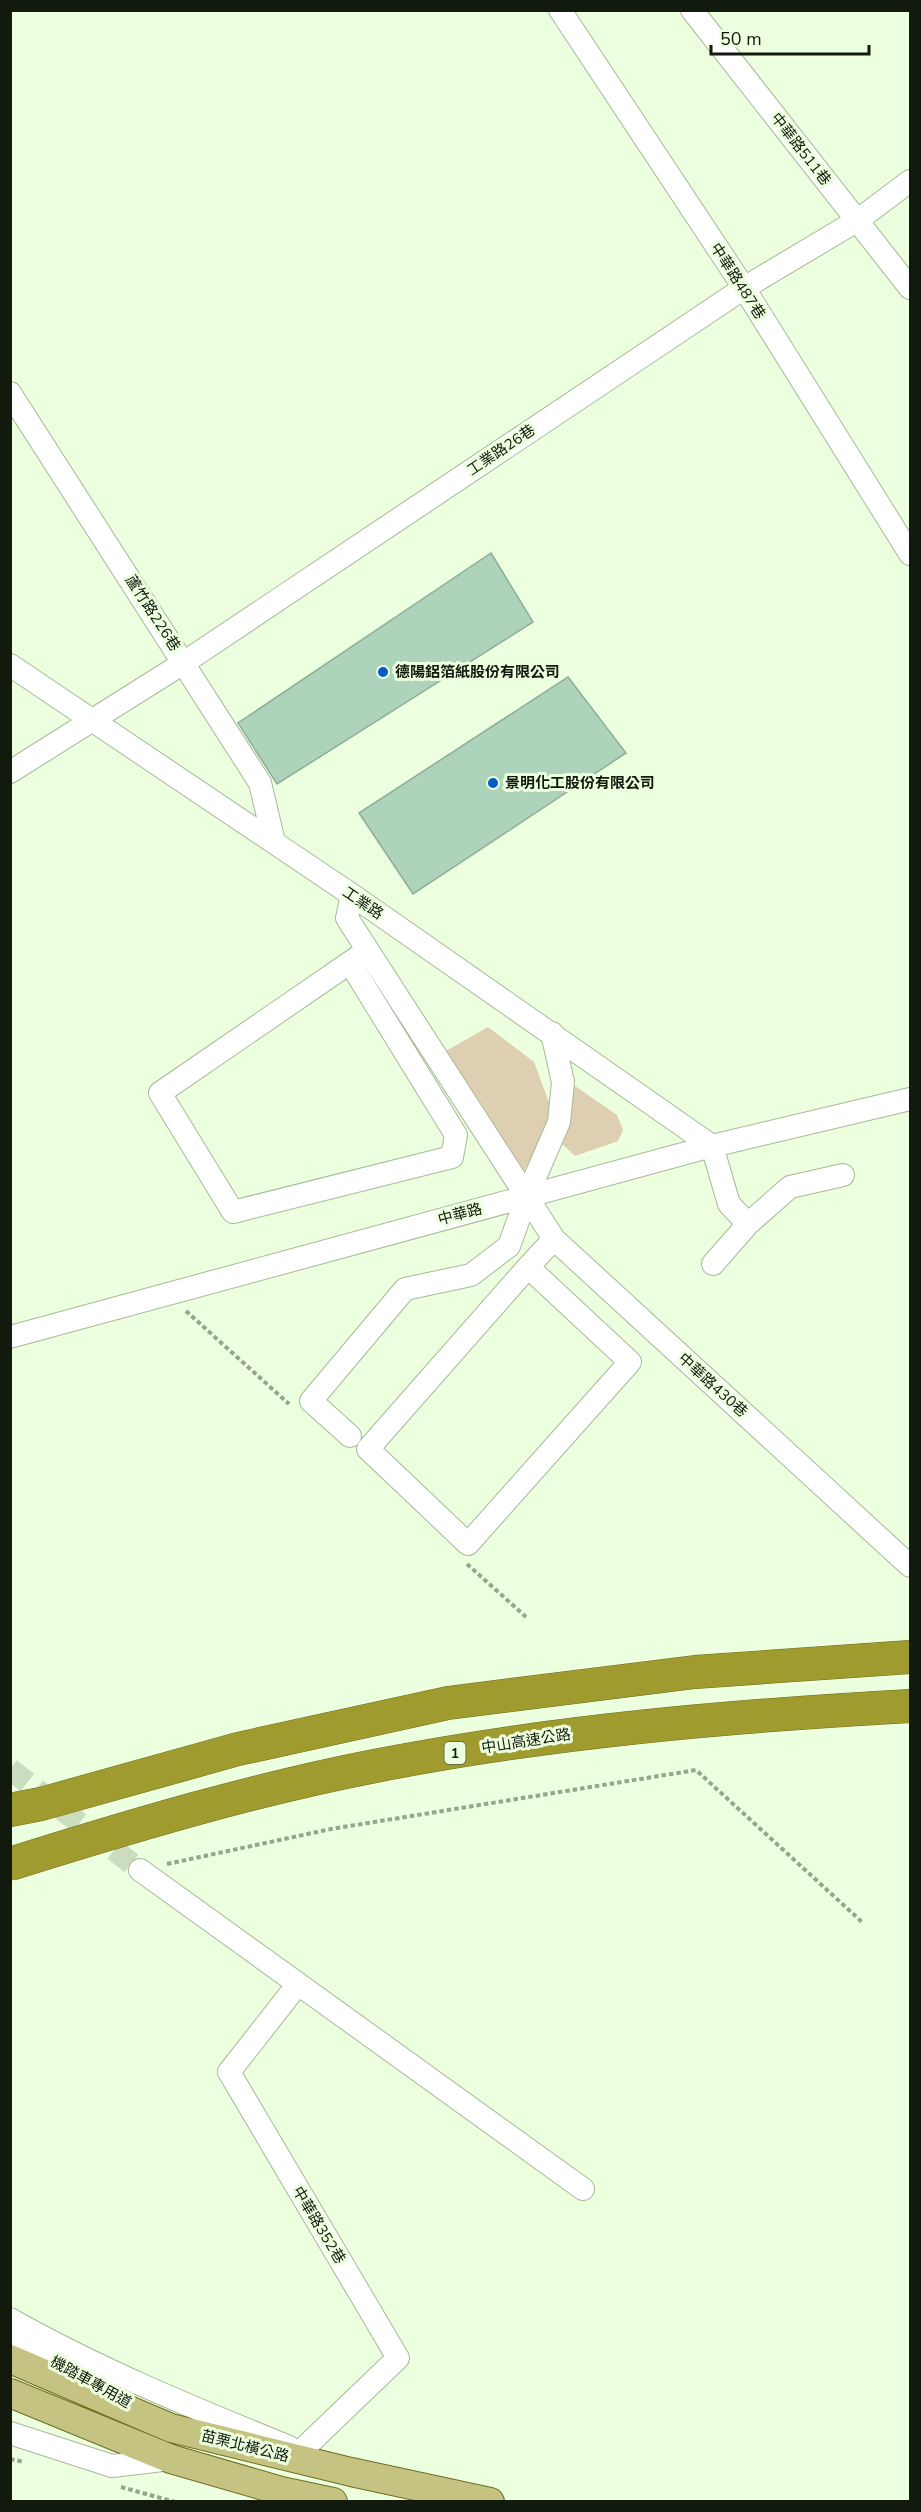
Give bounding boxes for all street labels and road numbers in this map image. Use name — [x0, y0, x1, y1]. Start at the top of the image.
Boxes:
street label: 中華路511巷 — [766, 109, 836, 189]
street label: 中華路487巷 — [706, 239, 770, 323]
street label: 工業路26巷 — [463, 420, 539, 480]
street label: 蘆竹路226巷 — [121, 571, 185, 655]
street label: 工業路 — [339, 882, 387, 924]
street label: 中華路 — [436, 1199, 484, 1229]
street label: 中華路430巷 — [674, 1348, 752, 1422]
street label: 中山高速公路 — [480, 1724, 572, 1758]
road number: 1 — [444, 1742, 466, 1764]
street label: 中華路352巷 — [288, 2183, 350, 2267]
street label: 機踏車專用道 — [47, 2351, 135, 2413]
street label: 苗栗北橫公路 — [199, 2425, 291, 2467]

